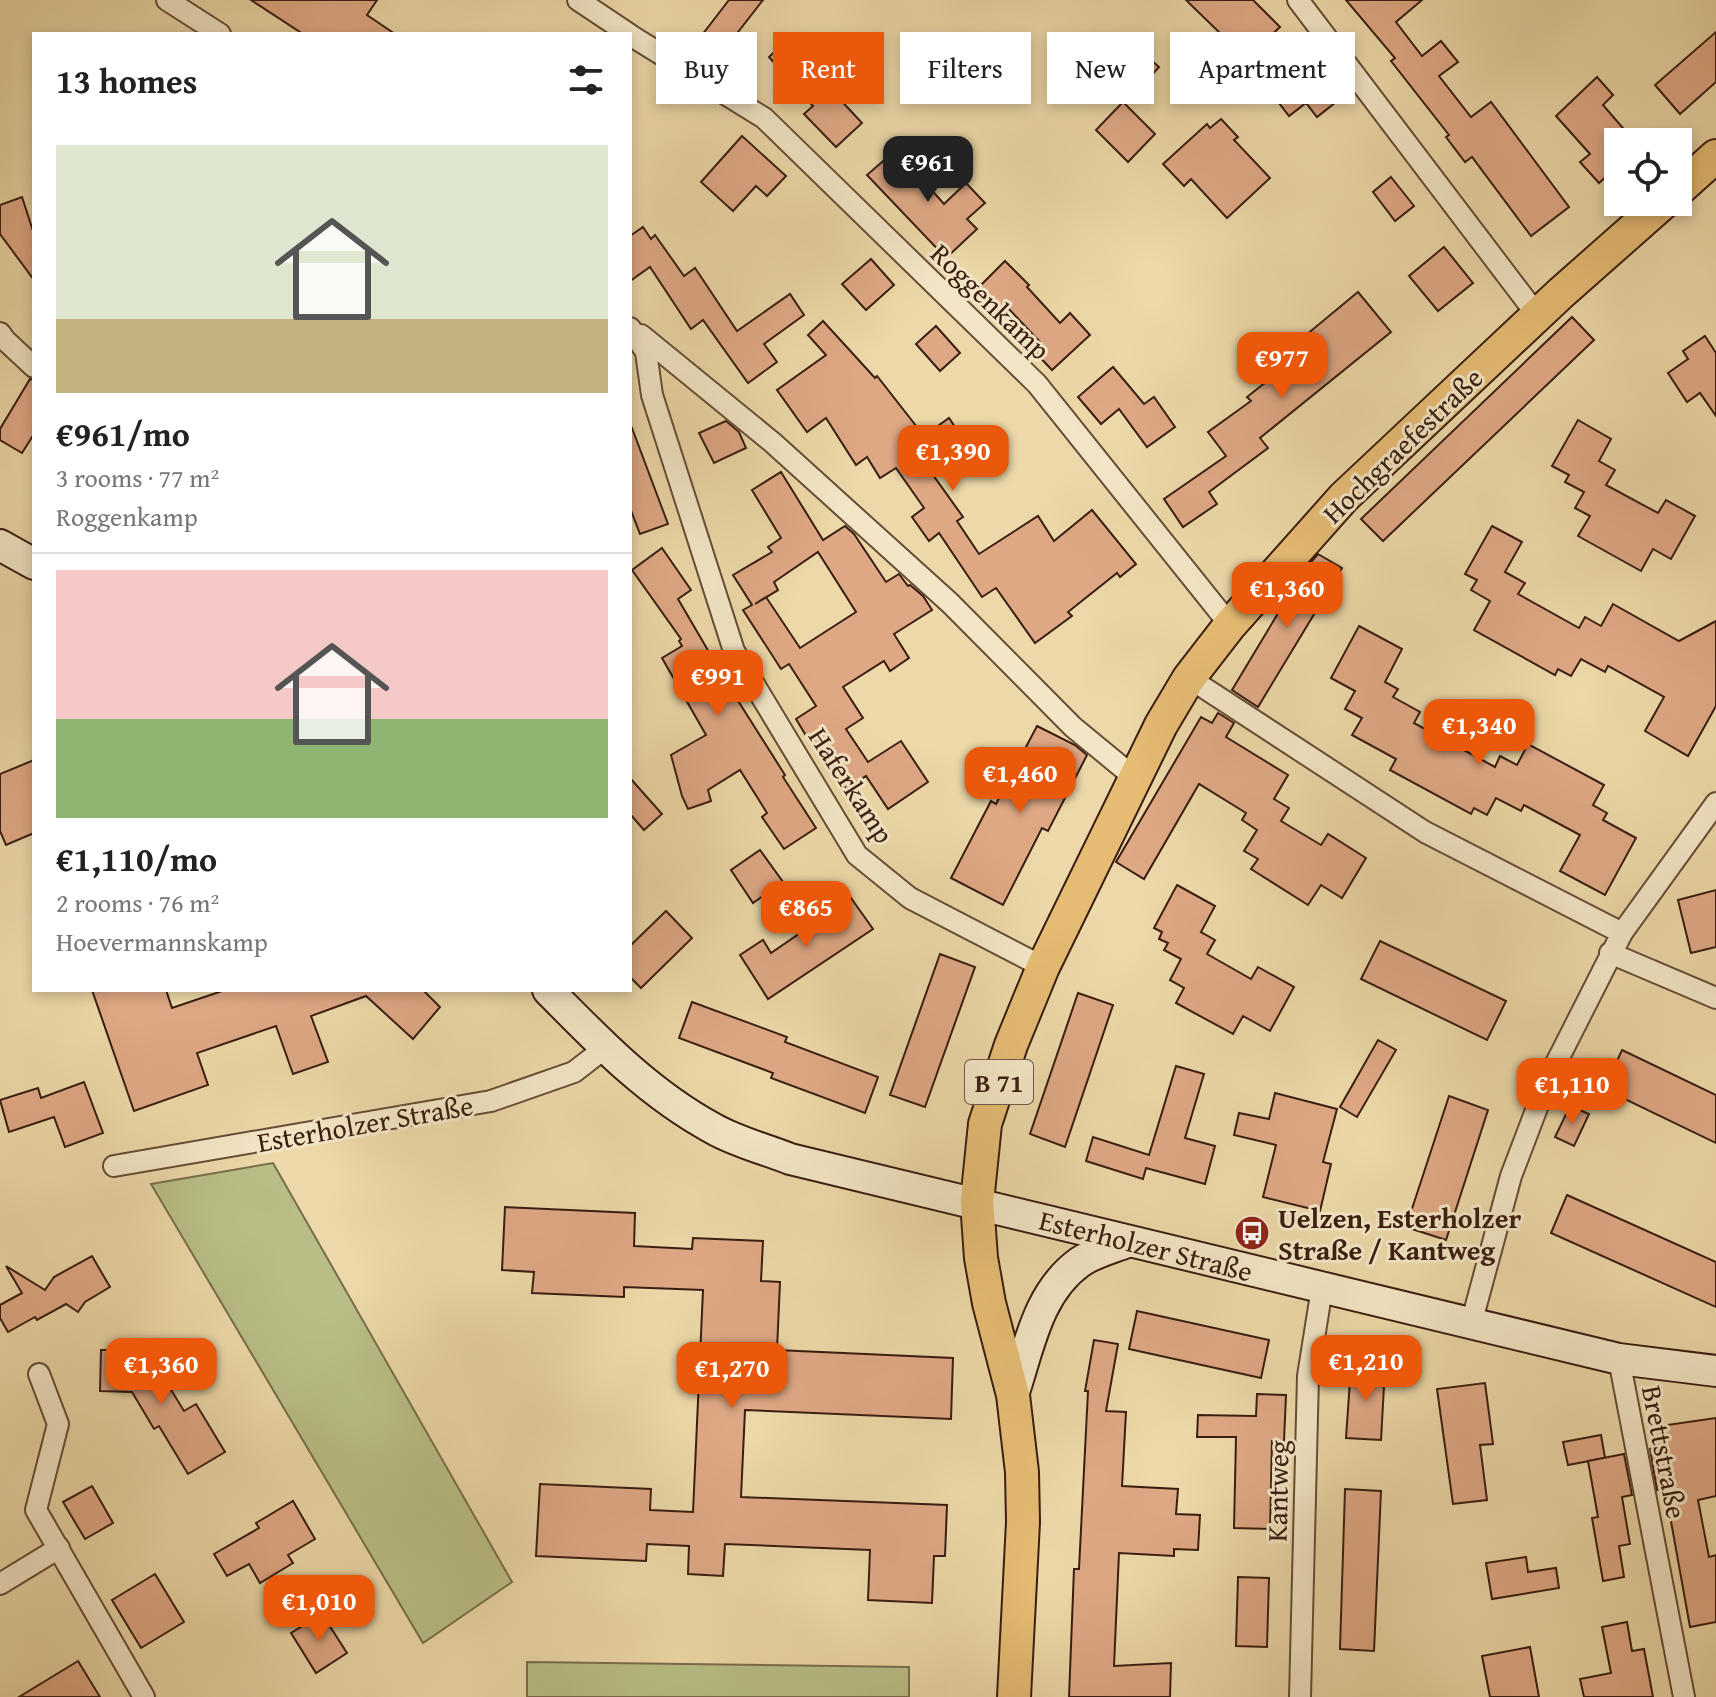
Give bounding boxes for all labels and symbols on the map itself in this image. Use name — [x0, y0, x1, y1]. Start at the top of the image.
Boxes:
pin: €961 — [881, 136, 975, 204]
street label: Roggenkamp — [922, 233, 1060, 369]
pin: €977 — [1235, 332, 1329, 400]
street label: Hochgraefestraße — [1312, 358, 1492, 532]
pin: €1,390 — [888, 425, 1018, 493]
pin: €1,360 — [1222, 562, 1352, 630]
pin: €991 — [671, 650, 765, 718]
pin: €1,340 — [1414, 699, 1544, 767]
street label: Haferkamp — [799, 719, 905, 851]
pin: €1,460 — [955, 747, 1085, 815]
pin: €865 — [759, 881, 853, 949]
pin: €1,110 — [1507, 1058, 1637, 1126]
road number: B 71 — [965, 1060, 1033, 1104]
street label: Esterholzer Straße — [254, 1084, 476, 1162]
place label: Uelzen, Esterholzer Straße / Kantweg — [1278, 1197, 1521, 1270]
street label: Esterholzer Straße — [1035, 1199, 1257, 1291]
bus stop icon: Uelzen, Esterholzer Straße / Kantweg — [1233, 1214, 1271, 1252]
pin: €1,210 — [1301, 1335, 1431, 1403]
pin: €1,360 — [96, 1338, 226, 1406]
pin: €1,270 — [667, 1342, 797, 1410]
street label: Brettstraße — [1632, 1382, 1698, 1522]
street label: Kantweg — [1256, 1440, 1298, 1542]
pin: €1,010 — [254, 1575, 384, 1643]

